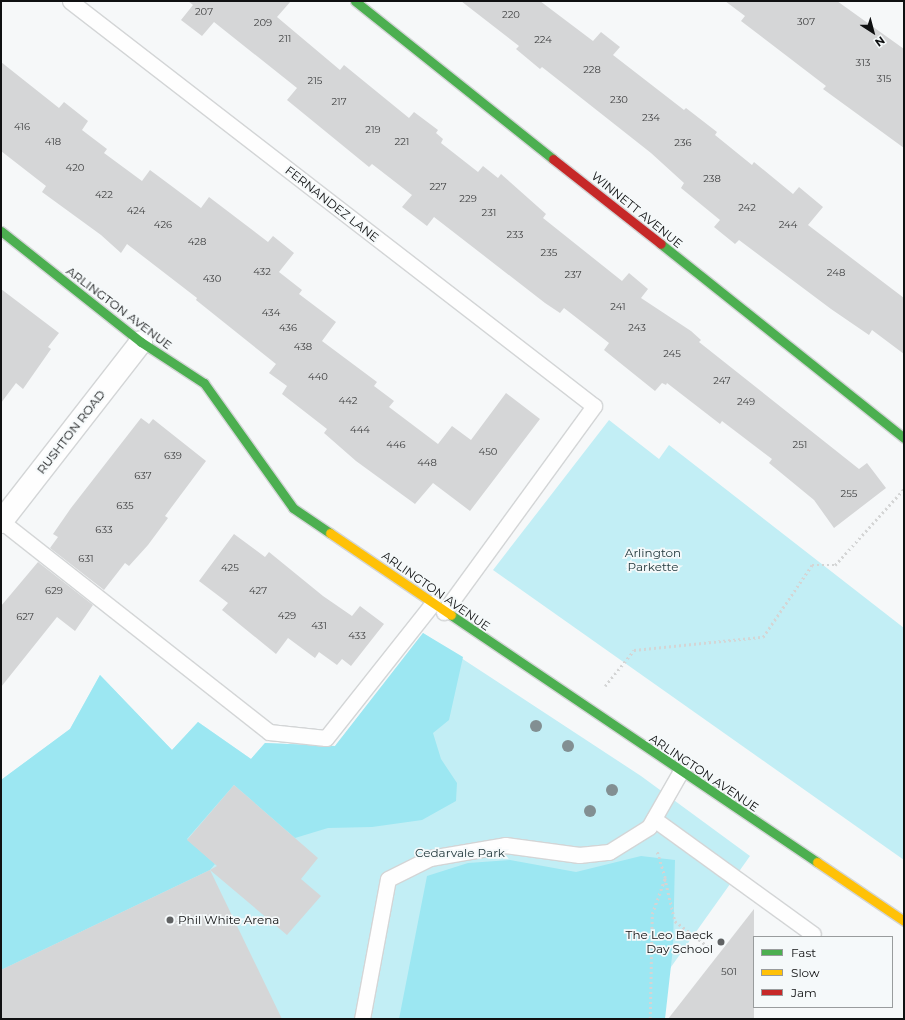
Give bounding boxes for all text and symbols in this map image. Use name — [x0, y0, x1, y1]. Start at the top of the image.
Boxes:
house number: 207 — [195, 6, 213, 18]
house number: 220 — [502, 9, 520, 21]
north arrow — [853, 12, 893, 52]
house number: 307 — [797, 16, 815, 28]
house number: 209 — [254, 17, 272, 29]
house number: 211 — [279, 33, 291, 45]
text: N — [872, 33, 888, 50]
house number: 224 — [534, 34, 552, 46]
house number: 313 — [856, 57, 870, 69]
house number: 228 — [583, 64, 601, 76]
house number: 315 — [877, 73, 891, 85]
house number: 215 — [308, 75, 322, 87]
house number: 230 — [610, 94, 628, 106]
house number: 217 — [331, 96, 347, 108]
house number: 234 — [642, 112, 660, 124]
house number: 416 — [14, 121, 30, 133]
house number: 219 — [365, 124, 381, 136]
house number: 418 — [45, 136, 61, 148]
house number: 221 — [395, 136, 409, 148]
house number: 236 — [674, 137, 692, 149]
house number: 420 — [66, 162, 84, 174]
street label: FERNANDEZ LANE — [282, 163, 382, 245]
street label: WINNETT AVENUE — [589, 169, 685, 251]
house number: 238 — [703, 173, 721, 185]
house number: 227 — [429, 181, 447, 193]
house number: 422 — [95, 189, 113, 201]
house number: 229 — [459, 193, 477, 205]
house number: 242 — [738, 202, 756, 214]
house number: 424 — [127, 205, 145, 217]
house number: 231 — [482, 207, 496, 219]
house number: 426 — [154, 219, 172, 231]
house number: 244 — [779, 219, 797, 231]
house number: 233 — [507, 229, 523, 241]
house number: 428 — [188, 236, 206, 248]
house number: 235 — [541, 247, 557, 259]
street label: ARLINGTON AVENUE — [63, 264, 175, 352]
house number: 432 — [253, 266, 271, 278]
house number: 248 — [827, 267, 845, 279]
house number: 237 — [564, 269, 582, 281]
house number: 430 — [203, 273, 221, 285]
house number: 241 — [610, 301, 626, 313]
house number: 434 — [262, 307, 280, 319]
house number: 436 — [279, 322, 297, 334]
house number: 243 — [628, 322, 646, 334]
house number: 438 — [294, 341, 312, 353]
house number: 245 — [663, 348, 681, 360]
house number: 440 — [308, 371, 328, 383]
house number: 247 — [713, 375, 731, 387]
street label: RUSHTON ROAD — [34, 387, 108, 477]
house number: 442 — [339, 395, 357, 407]
house number: 249 — [737, 396, 755, 408]
house number: 444 — [350, 424, 370, 436]
house number: 446 — [386, 439, 406, 451]
house number: 251 — [793, 439, 807, 451]
house number: 450 — [479, 446, 497, 458]
house number: 639 — [164, 450, 182, 462]
house number: 448 — [417, 457, 437, 469]
house number: 637 — [134, 470, 152, 482]
house number: 255 — [841, 488, 857, 500]
house number: 635 — [116, 500, 134, 512]
house number: 633 — [95, 524, 113, 536]
park label: Arlington Parkette — [625, 546, 681, 574]
street label: ARLINGTON AVENUE — [379, 548, 493, 634]
house number: 631 — [78, 553, 94, 565]
house number: 425 — [221, 562, 239, 574]
house number: 629 — [45, 585, 63, 597]
house number: 427 — [249, 585, 267, 597]
house number: 429 — [278, 610, 296, 622]
house number: 627 — [16, 611, 34, 623]
house number: 431 — [311, 620, 327, 632]
house number: 433 — [348, 630, 366, 642]
street label: ARLINGTON AVENUE — [647, 731, 761, 815]
park label: Cedarvale Park — [415, 846, 505, 860]
place label: Phil White Arena — [178, 913, 279, 927]
marker: Phil White Arena — [165, 915, 175, 925]
place label: The Leo Baeck Day School — [626, 928, 713, 956]
legend — [753, 936, 893, 1008]
marker: The Leo Baeck Day School — [716, 937, 726, 947]
text: Fast — [791, 945, 816, 960]
text: Slow — [791, 965, 820, 980]
house number: 501 — [721, 966, 737, 978]
text: Jam — [791, 985, 817, 1000]

